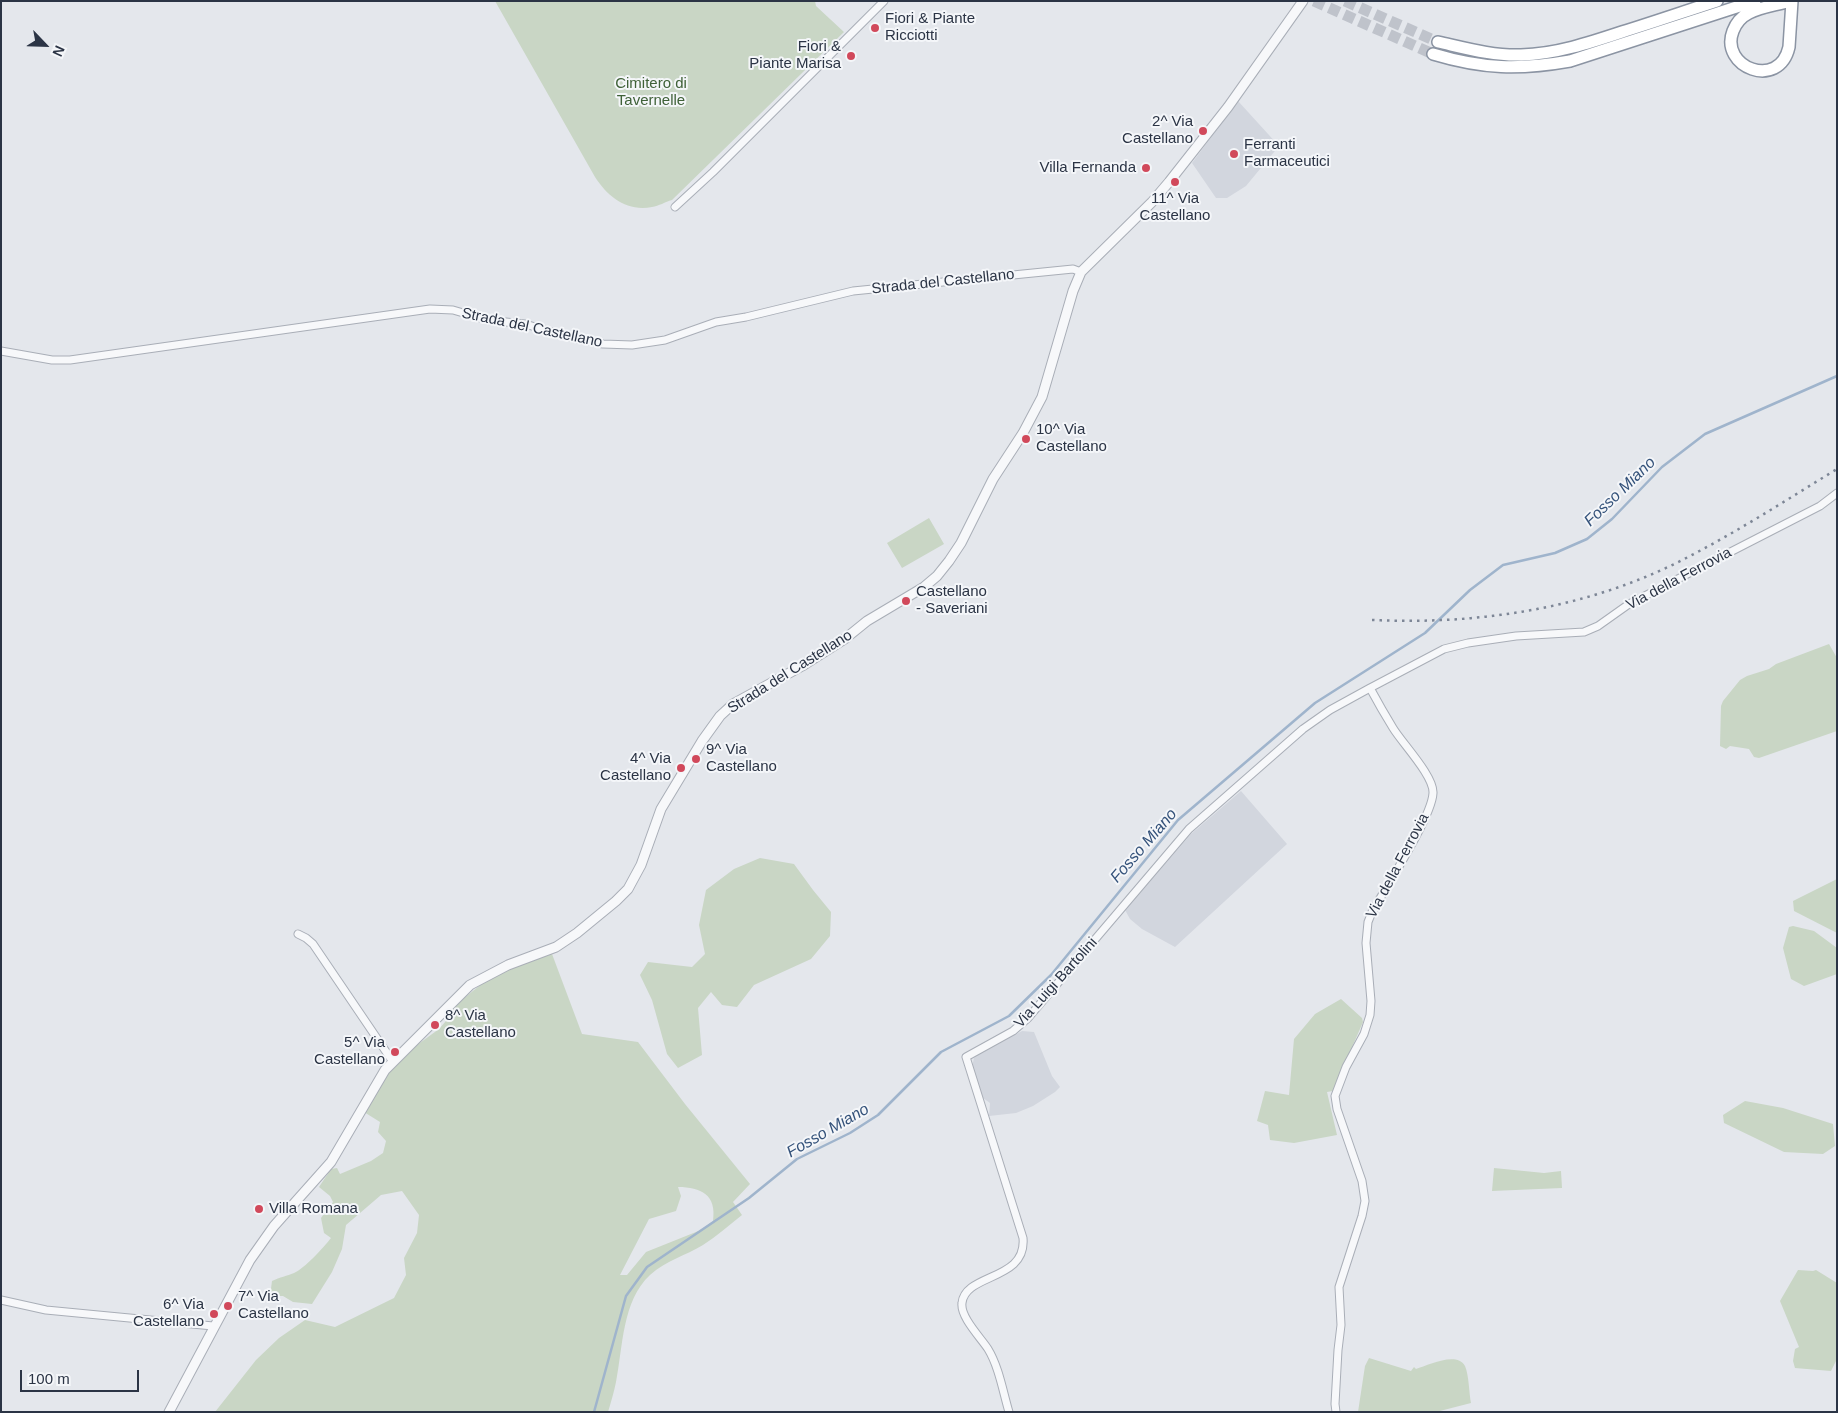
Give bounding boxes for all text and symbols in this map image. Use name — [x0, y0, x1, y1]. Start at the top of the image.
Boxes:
place label: Fiori & Piante Ricciotti — [885, 10, 975, 45]
north arrow — [20, 20, 70, 70]
marker: Fiori & Piante Ricciotti — [869, 22, 881, 34]
place label: Fiori & Piante Marisa — [749, 38, 841, 73]
text: N — [49, 43, 68, 59]
marker: Fiori & Piante Marisa — [845, 50, 857, 62]
park label: Cimitero di Tavernelle — [615, 75, 687, 110]
place label: 2^ Via Castellano — [1122, 113, 1193, 148]
marker: 2^ Via Castellano — [1197, 125, 1209, 137]
place label: Ferranti Farmaceutici — [1244, 136, 1330, 171]
marker: Ferranti Farmaceutici — [1228, 148, 1240, 160]
place label: Villa Fernanda — [1040, 159, 1136, 177]
marker: Villa Fernanda — [1140, 162, 1152, 174]
marker: 11^ Via Castellano — [1169, 176, 1181, 188]
place label: 11^ Via Castellano — [1140, 190, 1210, 225]
street label: Strada del Castellano — [871, 266, 1015, 298]
street label: Strada del Castellano — [460, 304, 604, 352]
place label: 10^ Via Castellano — [1036, 421, 1107, 456]
marker: 10^ Via Castellano — [1020, 433, 1032, 445]
water label: Fosso Miano — [1580, 453, 1660, 531]
street label: Via della Ferrovia — [1623, 544, 1735, 614]
place label: Castellano - Saveriani — [916, 583, 988, 618]
marker: Castellano - Saveriani — [900, 595, 912, 607]
street label: Strada del Castellano — [724, 626, 856, 718]
place label: 9^ Via Castellano — [706, 741, 777, 776]
place label: 4^ Via Castellano — [600, 750, 671, 785]
marker: 9^ Via Castellano — [690, 753, 702, 765]
marker: 4^ Via Castellano — [675, 762, 687, 774]
water label: Fosso Miano — [1107, 805, 1181, 887]
street label: Via della Ferrovia — [1363, 810, 1433, 922]
street label: Via Luigi Bartolini — [1011, 934, 1101, 1032]
place label: 8^ Via Castellano — [445, 1007, 516, 1042]
marker: 8^ Via Castellano — [429, 1019, 441, 1031]
place label: 5^ Via Castellano — [314, 1034, 385, 1069]
marker: 5^ Via Castellano — [389, 1046, 401, 1058]
water label: Fosso Miano — [784, 1100, 872, 1162]
place label: Villa Romana — [269, 1200, 358, 1218]
marker: Villa Romana — [253, 1203, 265, 1215]
place label: 7^ Via Castellano — [238, 1288, 309, 1323]
place label: 6^ Via Castellano — [133, 1296, 204, 1331]
marker: 7^ Via Castellano — [222, 1300, 234, 1312]
marker: 6^ Via Castellano — [208, 1308, 220, 1320]
scale bar — [22, 1360, 141, 1392]
text: 100 m — [28, 1370, 70, 1387]

